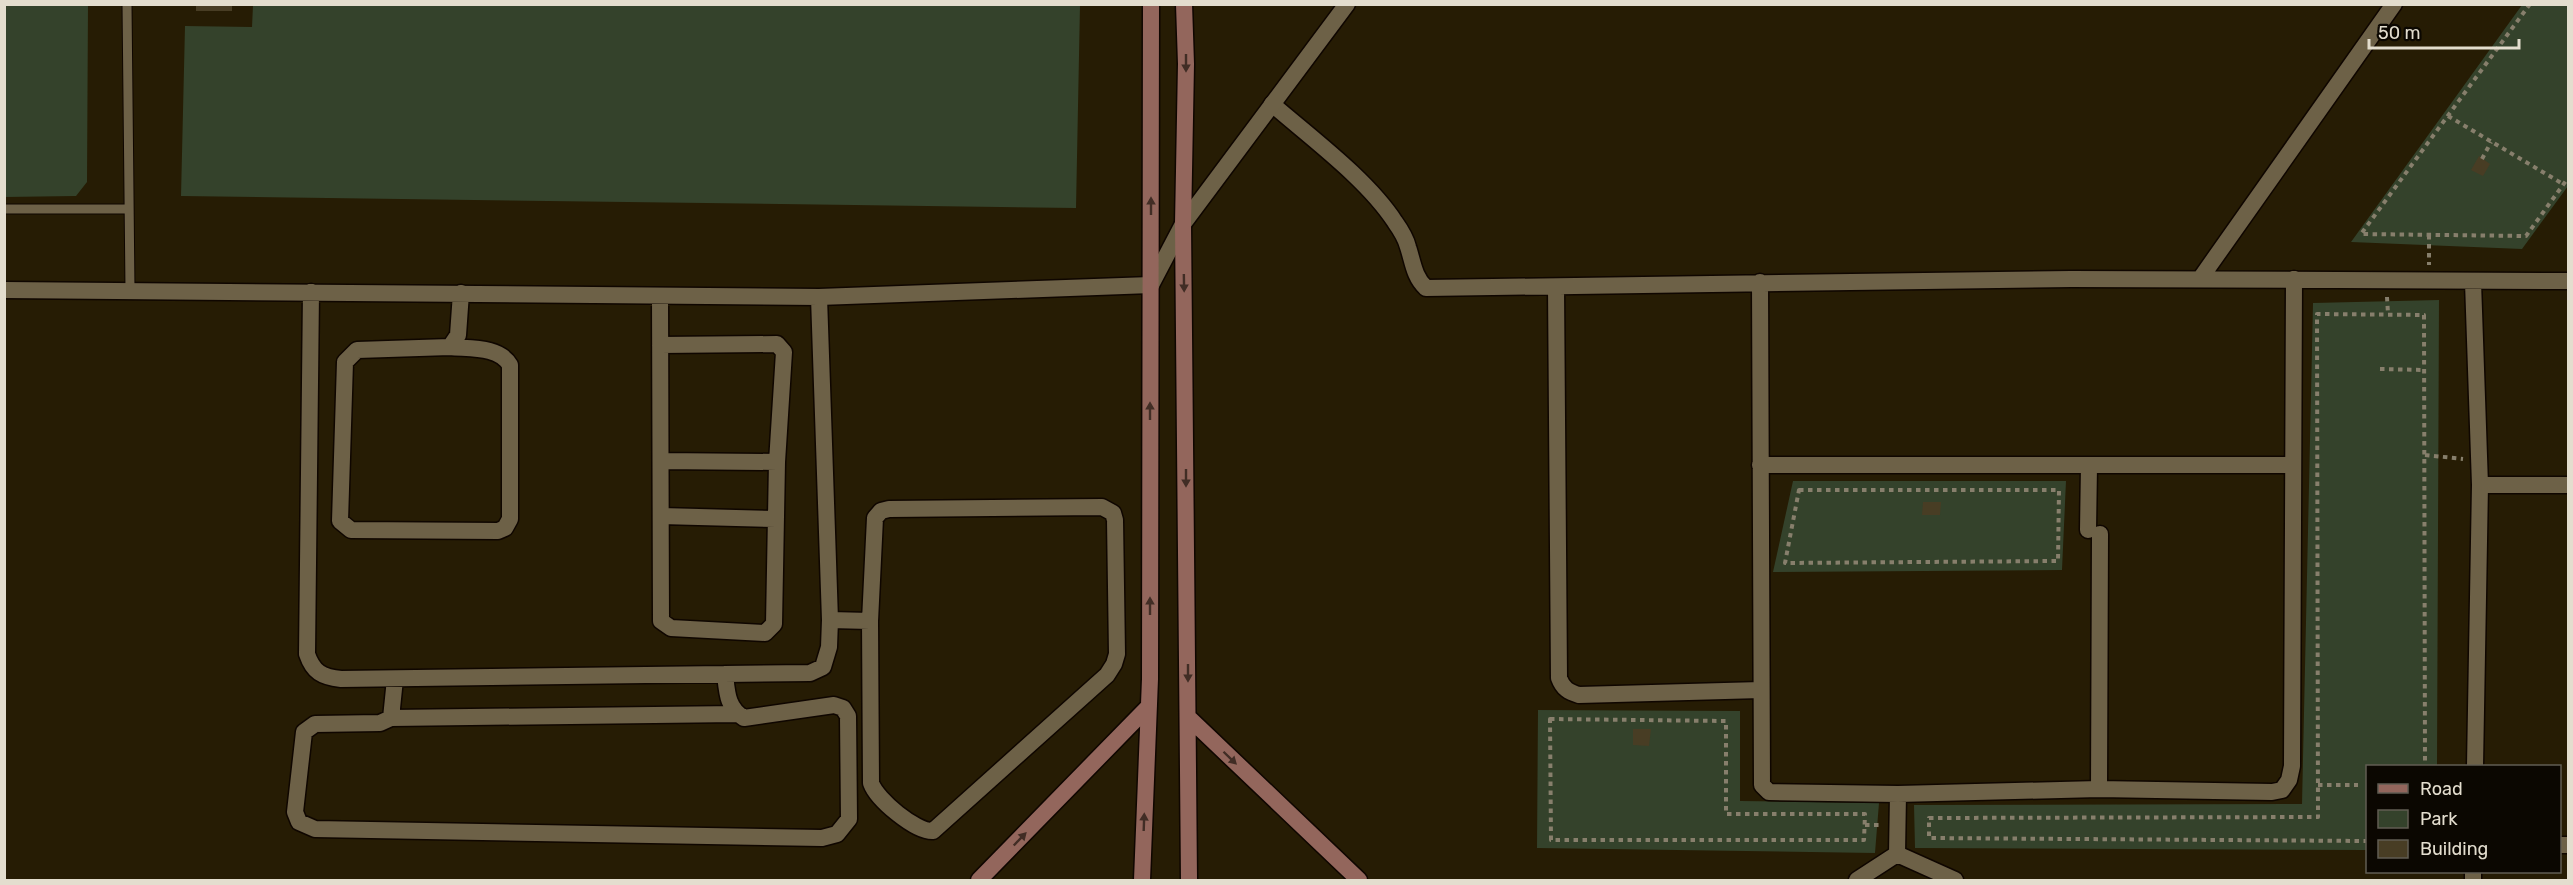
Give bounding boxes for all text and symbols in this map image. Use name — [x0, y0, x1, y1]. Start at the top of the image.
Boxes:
scale bar — [2369, 12, 2519, 50]
text: 50 m — [2378, 22, 2421, 44]
one-way arrow — [1181, 53, 1191, 72]
one-way arrow — [1146, 196, 1156, 215]
one-way arrow — [1179, 273, 1189, 292]
one-way arrow — [1145, 401, 1155, 420]
one-way arrow — [1181, 468, 1191, 487]
one-way arrow — [1145, 596, 1155, 615]
one-way arrow — [1183, 663, 1193, 682]
one-way arrow — [1223, 750, 1237, 764]
legend — [2366, 765, 2561, 873]
text: Road — [2420, 778, 2463, 800]
text: Park — [2420, 808, 2458, 830]
one-way arrow — [1140, 813, 1149, 832]
one-way arrow — [1012, 832, 1026, 846]
text: Building — [2420, 838, 2488, 860]

